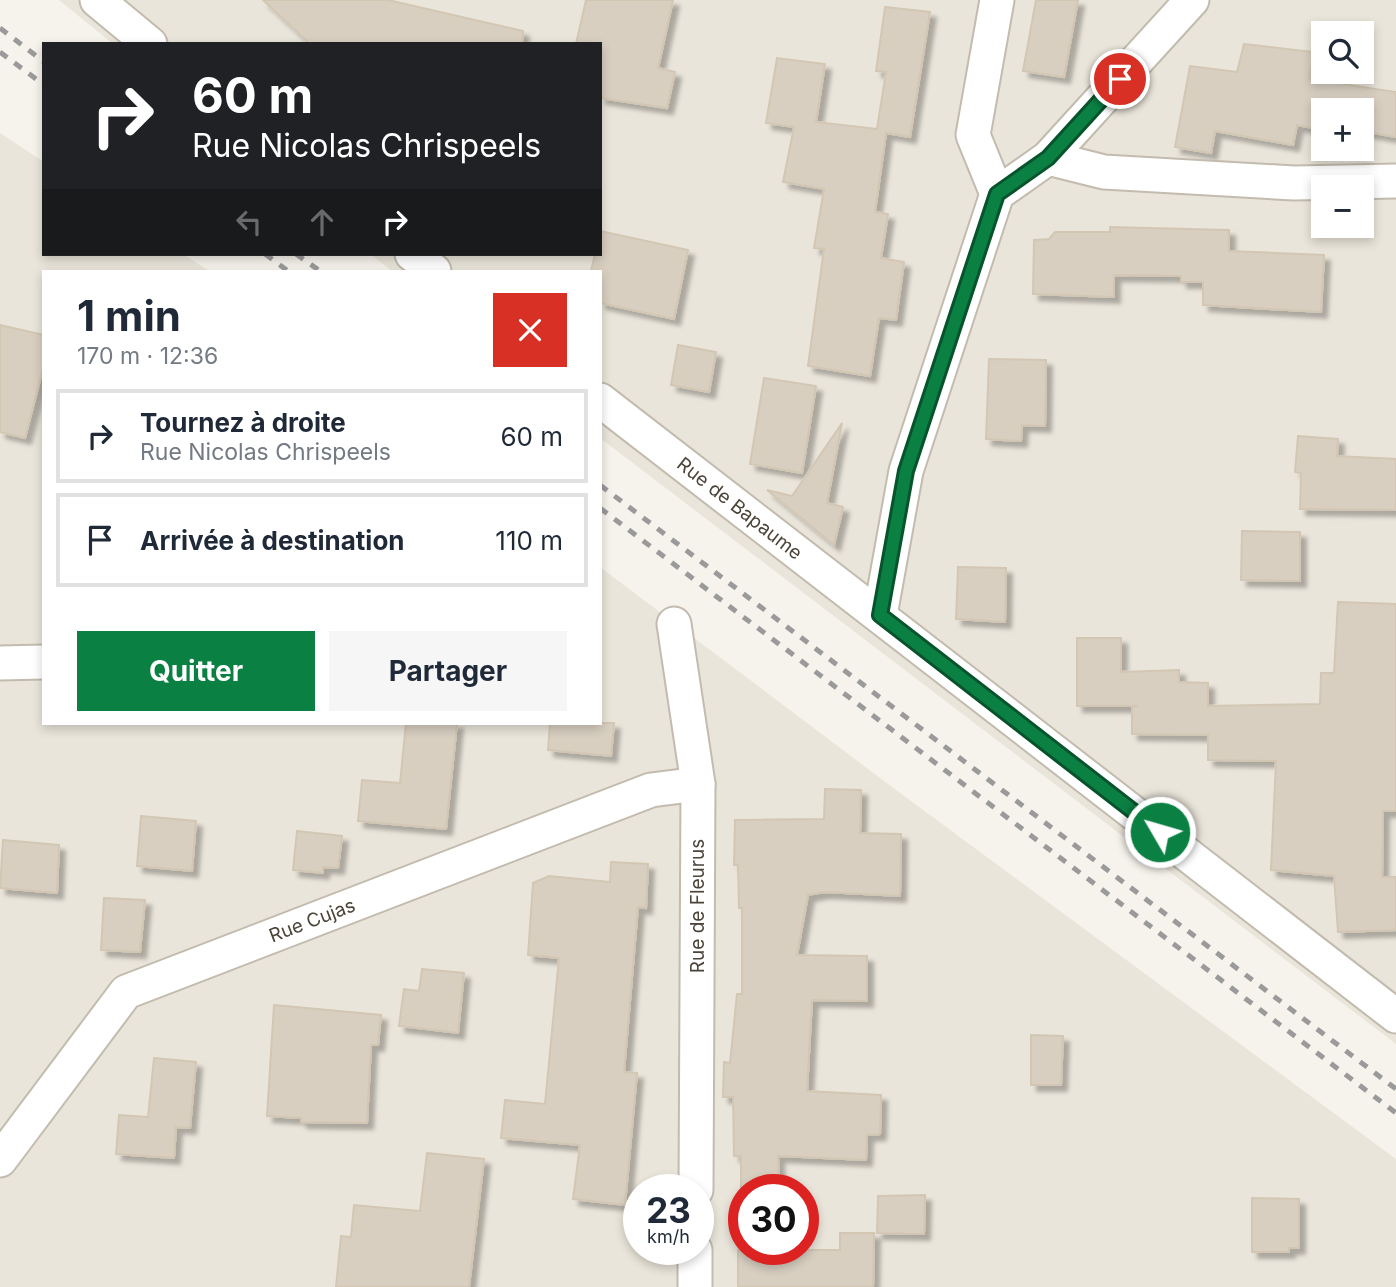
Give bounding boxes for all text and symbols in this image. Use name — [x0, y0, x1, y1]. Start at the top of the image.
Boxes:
map controls — [1311, 21, 1374, 238]
button: search — [1311, 21, 1374, 84]
pin — [1090, 49, 1150, 109]
icon: arrive — [1101, 60, 1139, 98]
text: 60 m — [192, 66, 313, 125]
icon: right — [77, 70, 168, 161]
button: + — [1311, 98, 1374, 161]
text: Rue Nicolas Chrispeels — [192, 126, 541, 165]
button: − — [1311, 175, 1374, 238]
icon: left — [230, 203, 268, 241]
icon: ahead — [303, 203, 341, 241]
icon: right — [376, 203, 414, 241]
text: 1 min — [77, 290, 181, 341]
button: close — [493, 293, 567, 367]
text: 170 m · 12:36 — [77, 342, 218, 370]
text: Tournez à droite — [140, 407, 346, 438]
icon: right — [81, 417, 119, 455]
text: 60 m — [500, 421, 563, 452]
text: Rue Nicolas Chrispeels — [140, 438, 391, 466]
street label: Rue de Bapaume — [673, 452, 807, 564]
icon: arrive — [81, 521, 119, 559]
text: Arrivée à destination — [140, 525, 405, 556]
text: 110 m — [495, 525, 563, 556]
button: Quitter — [77, 631, 315, 711]
button: Partager — [329, 631, 567, 711]
position arrow — [1123, 795, 1197, 869]
street label: Rue de Fleurus — [686, 839, 709, 973]
street label: Rue Cujas — [266, 894, 358, 947]
speed limit sign: 30 — [728, 1174, 819, 1265]
text: 23 — [646, 1189, 691, 1231]
text: km/h — [647, 1226, 690, 1247]

